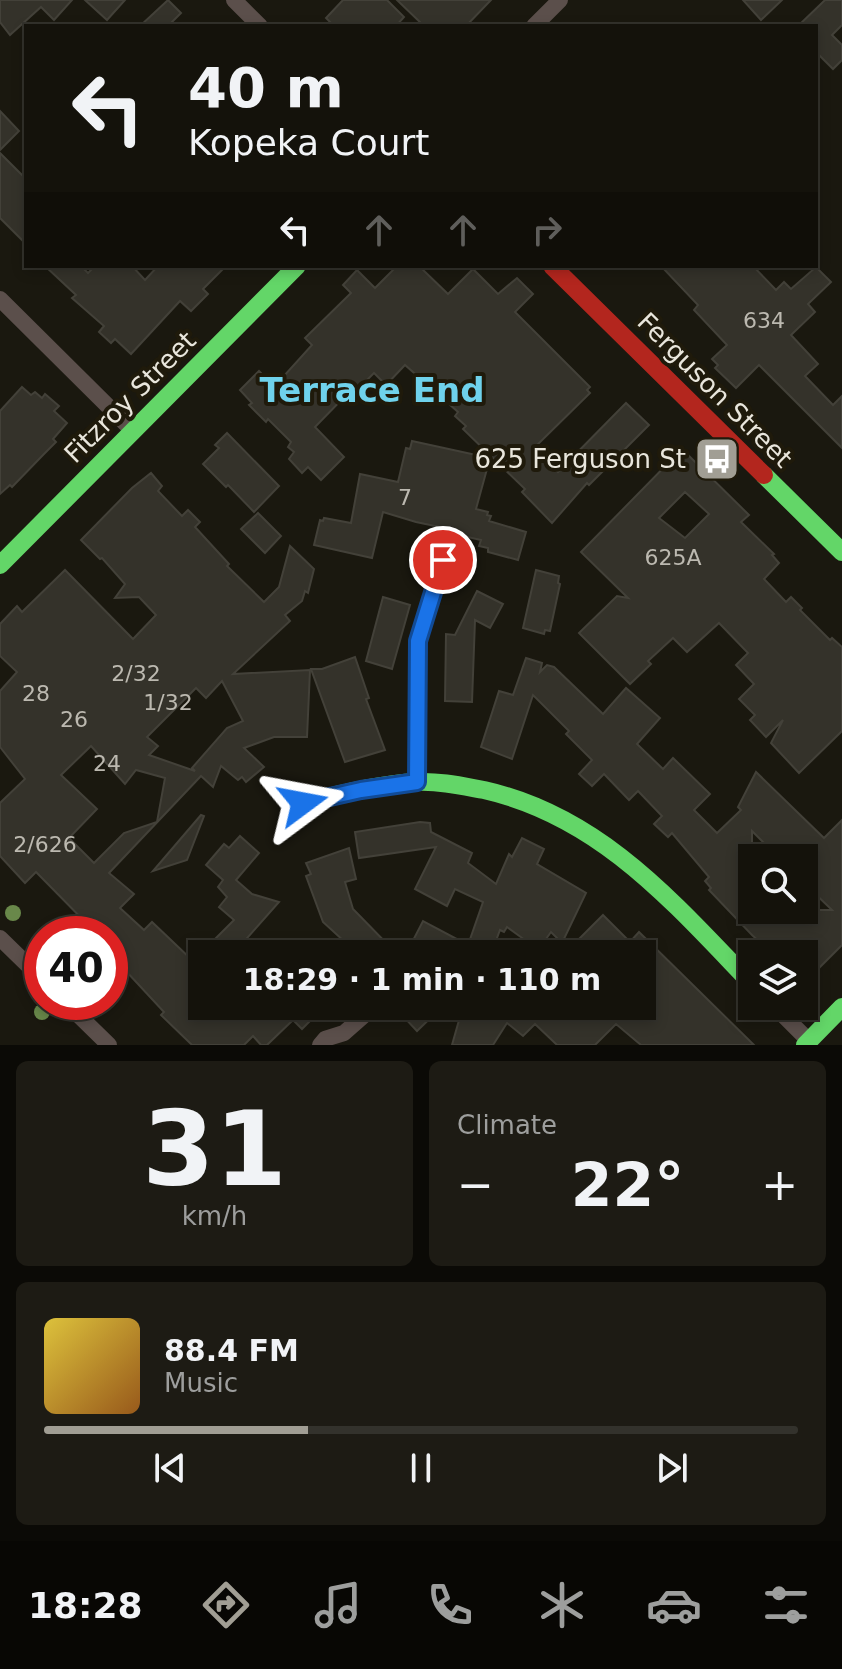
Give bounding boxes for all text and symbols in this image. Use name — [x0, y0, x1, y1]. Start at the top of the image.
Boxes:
text: 40 m — [188, 55, 344, 120]
icon: left — [56, 56, 160, 160]
text: Kopeka Court — [188, 122, 429, 163]
icon: left — [273, 208, 317, 252]
icon: ahead — [357, 208, 401, 252]
icon: ahead — [441, 208, 485, 252]
icon: right — [525, 208, 569, 252]
street label: Ferguson Street — [632, 307, 798, 473]
house number: 634 — [743, 308, 785, 333]
street label: Fitzroy Street — [58, 325, 202, 469]
district label: Terrace End — [259, 370, 485, 410]
bus stop icon: 625 Ferguson St — [693, 435, 741, 483]
place label: 625 Ferguson St — [474, 444, 686, 474]
house number: 7 — [398, 485, 412, 510]
pin — [409, 526, 477, 594]
icon: arrive — [421, 538, 465, 582]
house number: 625A — [644, 545, 702, 570]
house number: 2/32 — [111, 661, 161, 686]
house number: 28 — [22, 681, 50, 706]
house number: 1/32 — [143, 690, 193, 715]
house number: 26 — [60, 707, 88, 732]
house number: 24 — [93, 751, 121, 776]
position arrow — [261, 761, 345, 845]
house number: 2/626 — [13, 832, 77, 857]
map controls — [738, 844, 818, 1020]
button: search — [738, 844, 818, 924]
speed limit sign: 40 — [24, 916, 128, 1020]
button: layers — [738, 940, 818, 1020]
text: 18:29 · 1 min · 110 m — [243, 962, 601, 997]
text: 31 — [142, 1088, 287, 1210]
text: Climate — [457, 1110, 557, 1140]
text: 22° — [571, 1150, 684, 1220]
text: − — [457, 1159, 494, 1210]
text: + — [761, 1159, 798, 1210]
text: km/h — [182, 1201, 247, 1231]
text: 88.4 FM — [164, 1333, 299, 1368]
text: Music — [164, 1368, 238, 1398]
icon: previous — [148, 1446, 192, 1490]
icon: pause — [399, 1446, 443, 1490]
icon: next — [650, 1446, 694, 1490]
icon: directions — [198, 1577, 254, 1633]
icon: music — [310, 1577, 366, 1633]
icon: phone — [422, 1577, 478, 1633]
icon: climate — [534, 1577, 590, 1633]
icon: car — [646, 1577, 702, 1633]
icon: filters — [758, 1577, 814, 1633]
text: 18:28 — [28, 1585, 143, 1626]

